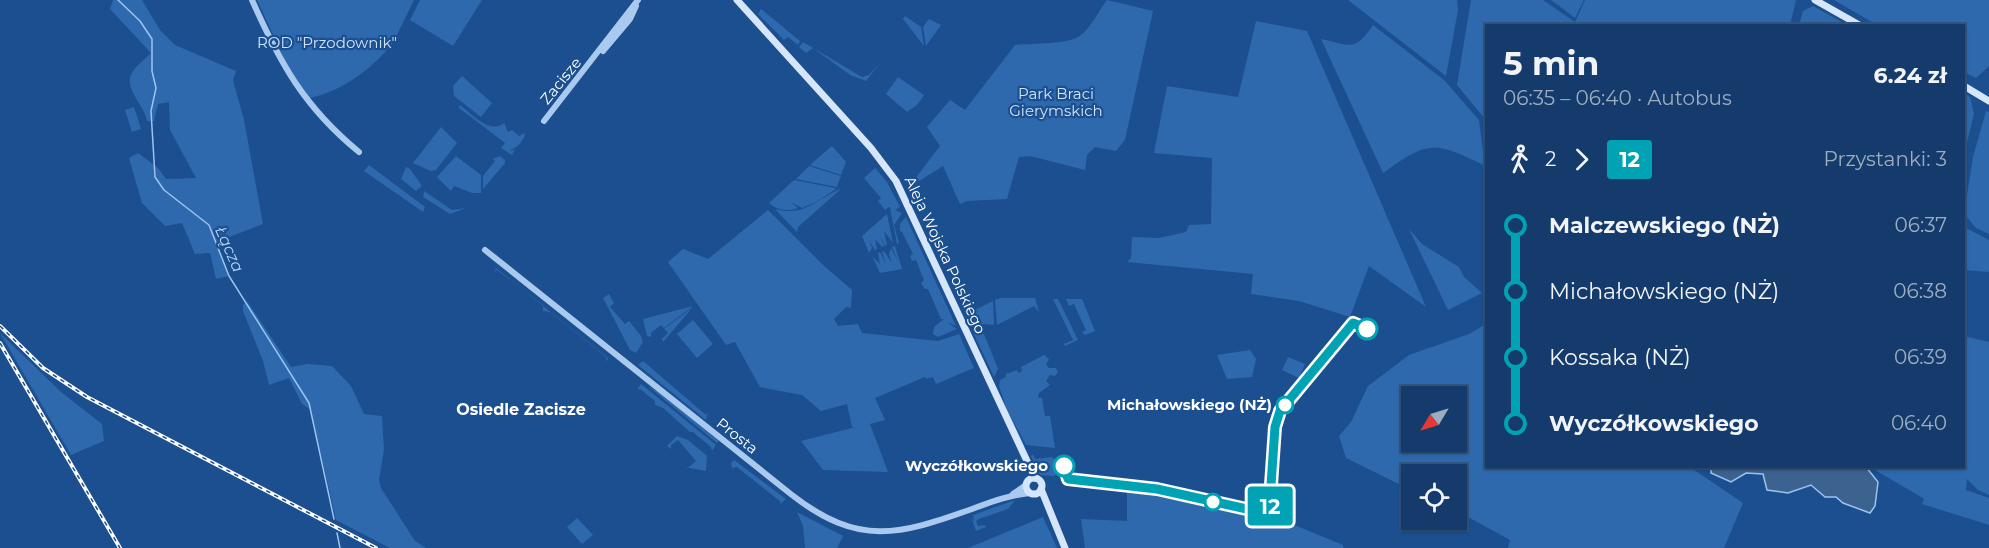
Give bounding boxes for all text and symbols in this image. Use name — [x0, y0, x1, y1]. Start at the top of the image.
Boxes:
park label: ROD "Przodownik" — [257, 33, 397, 52]
text: 5 min — [1503, 43, 1599, 83]
street label: Zacisze — [536, 53, 585, 108]
text: 6.24 zł — [1874, 62, 1947, 89]
park label: Park Braci Gierymskich — [1009, 84, 1103, 120]
text: 06:35 – 06:40 · Autobus — [1503, 86, 1732, 110]
icon: walk — [1503, 143, 1536, 176]
icon: forward — [1565, 143, 1598, 176]
text: 2 — [1545, 147, 1556, 171]
text: 12 — [1619, 147, 1640, 172]
text: Przystanki: 3 — [1824, 147, 1947, 171]
street label: Aleja Wojska Polskiego — [901, 173, 990, 337]
text: Malczewskiego (NŻ) — [1549, 212, 1780, 239]
text: 06:37 — [1895, 213, 1947, 237]
water label: Łącza — [211, 223, 248, 275]
text: Michałowskiego (NŻ) — [1549, 278, 1779, 305]
text: 06:38 — [1893, 279, 1947, 303]
unlabelled marker — [1356, 318, 1378, 340]
text: Kossaka (NŻ) — [1549, 344, 1691, 371]
text: 06:39 — [1894, 345, 1947, 369]
north arrow — [1401, 386, 1467, 452]
map controls — [1401, 386, 1467, 530]
place label: Michałowskiego (NŻ) — [1107, 395, 1272, 414]
marker: Michałowskiego (NŻ) — [1276, 396, 1294, 414]
district label: Osiedle Zacisze — [456, 400, 586, 419]
text: Wyczółkowskiego — [1549, 410, 1759, 437]
text: 06:40 — [1891, 411, 1947, 435]
street label: Prosta — [713, 413, 762, 458]
marker: Wyczółkowskiego — [1053, 455, 1075, 477]
place label: Wyczółkowskiego — [905, 456, 1048, 475]
button: locate — [1401, 464, 1467, 530]
line badge: 12 — [1243, 486, 1297, 526]
unlabelled marker — [1204, 493, 1222, 511]
text: 12 — [1260, 494, 1280, 519]

